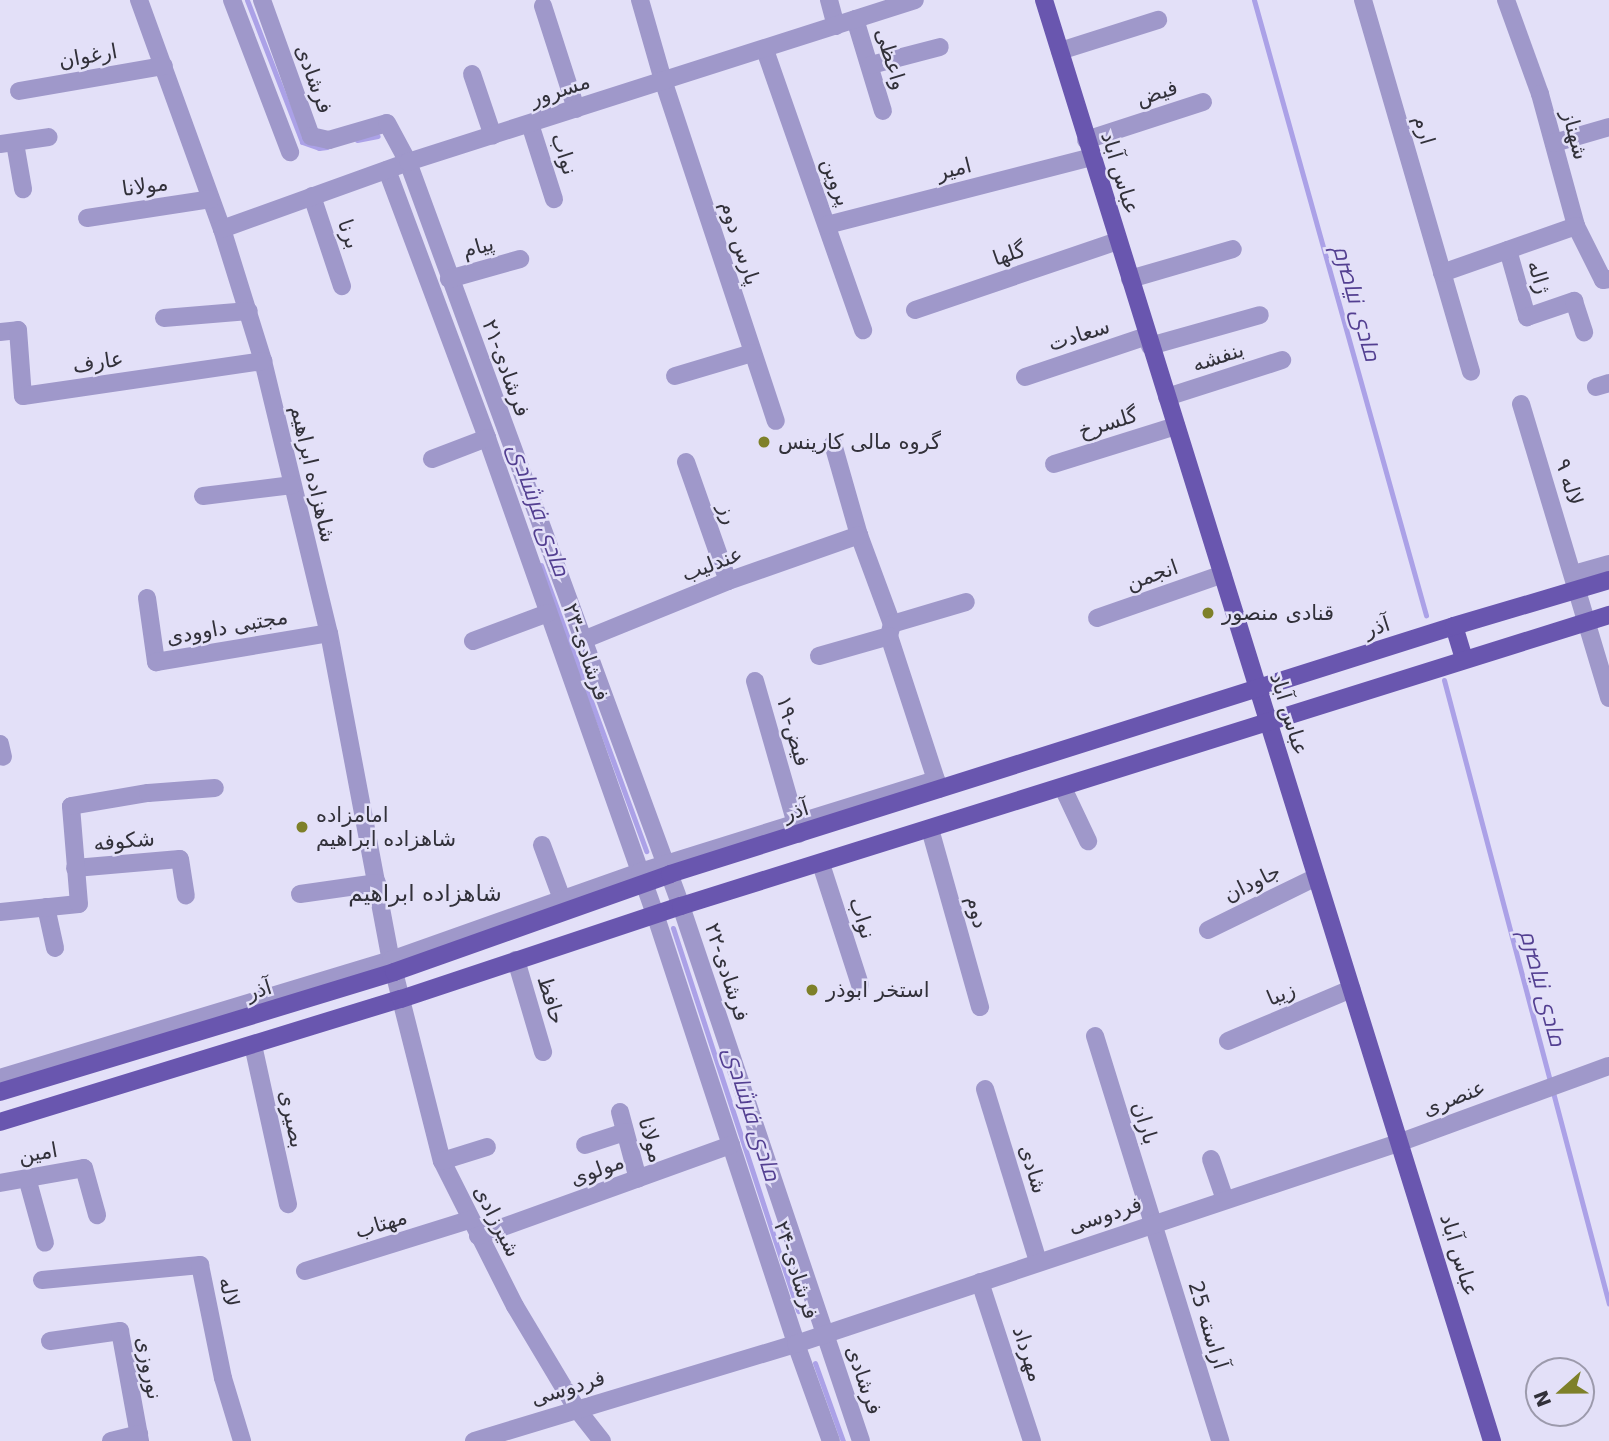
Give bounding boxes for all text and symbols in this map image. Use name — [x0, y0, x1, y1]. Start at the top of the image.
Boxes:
street label: واعظی — [870, 25, 912, 93]
street label: ارغوان — [57, 38, 119, 74]
street label: فرشادی — [290, 41, 338, 117]
street label: مسرور — [527, 68, 593, 112]
street label: فیض — [1133, 75, 1181, 111]
street label: شهناز — [1556, 108, 1594, 162]
street label: ارم — [1408, 113, 1440, 147]
street label: عباس آباد — [1096, 129, 1144, 217]
street label: نواب — [545, 130, 583, 178]
street label: امیر — [934, 153, 974, 185]
street label: پروین — [816, 154, 856, 210]
street label: مولانا — [120, 170, 170, 202]
street label: پارس دوم — [715, 198, 765, 288]
street label: برنا — [332, 216, 366, 252]
street label: پیام — [459, 231, 497, 263]
street label: گلها — [989, 237, 1029, 271]
water label: مادی نیاصرم — [1327, 242, 1387, 364]
street label: ژاله — [1522, 257, 1556, 297]
street label: سعادت — [1045, 313, 1113, 357]
street label: ۲۱-فرشادی — [477, 316, 535, 420]
street label: بنفشه — [1189, 337, 1247, 377]
street label: عارف — [71, 346, 125, 378]
street label: گلسرخ — [1075, 402, 1141, 444]
street label: شاهزاده ابراهیم — [285, 403, 341, 545]
place label: گروه مالی کارینس — [778, 429, 941, 455]
marker: گروه مالی کارینس — [756, 434, 772, 450]
water label: مادی فرشادی — [502, 440, 576, 580]
street label: ۹ لاله — [1550, 456, 1588, 508]
street label: رز — [713, 500, 743, 528]
street label: عندلیب — [678, 541, 746, 587]
street label: انجمن — [1123, 554, 1181, 596]
street label: ۲۳-فرشادی — [558, 600, 614, 704]
place label: قنادی منصور — [1222, 600, 1334, 626]
street label: مجتبی داوودی — [164, 604, 290, 650]
marker: قنادی منصور — [1200, 605, 1216, 621]
street label: آذر — [1361, 611, 1393, 643]
street label: عباس آباد — [1265, 670, 1313, 758]
street label: ۱۹-فیض — [771, 693, 815, 769]
street label: آذر — [780, 795, 812, 827]
place label: امامزاده شاهزاده ابراهیم — [316, 802, 456, 852]
marker: امامزاده شاهزاده ابراهیم — [294, 819, 310, 835]
street label: شکوفه — [92, 826, 156, 856]
street label: جاودان — [1219, 858, 1285, 908]
district label: شاهزاده ابراهیم — [348, 879, 502, 907]
street label: دوم — [961, 893, 993, 931]
street label: نواب — [843, 894, 881, 942]
street label: ۲۲-فرشادی — [699, 920, 755, 1024]
water label: مادی نیاصرم — [1514, 927, 1572, 1049]
street label: حافظ — [532, 973, 570, 1027]
street label: آذر — [243, 974, 275, 1006]
place label: استخر ابوذر — [826, 977, 930, 1003]
street label: زیبا — [1263, 977, 1299, 1011]
marker: استخر ابوذر — [804, 982, 820, 998]
water label: مادی فرشادی — [717, 1044, 787, 1184]
street label: عنصری — [1419, 1075, 1489, 1121]
street label: بصیری — [274, 1088, 310, 1150]
street label: باران — [1127, 1098, 1163, 1148]
street label: مولانا — [633, 1114, 669, 1166]
street label: امین — [16, 1137, 60, 1169]
street label: شادی — [1014, 1142, 1052, 1196]
street label: مولوی — [566, 1149, 628, 1191]
street label: شیرزادی — [468, 1181, 526, 1261]
street label: فردوسی — [1065, 1191, 1145, 1239]
street label: مهتاب — [352, 1204, 410, 1244]
street label: عباس آباد — [1435, 1211, 1483, 1299]
street label: ۲۴-فرشادی — [768, 1218, 824, 1322]
street label: لاله — [214, 1275, 244, 1309]
street label: آراسته 25 — [1183, 1278, 1233, 1372]
street label: مهرداد — [1007, 1323, 1049, 1385]
street label: نوروزی — [131, 1334, 167, 1402]
street label: فرشادی — [840, 1342, 888, 1418]
north arrow — [1525, 1357, 1595, 1427]
street label: فردوسی — [528, 1365, 608, 1411]
text: N — [1529, 1387, 1555, 1410]

